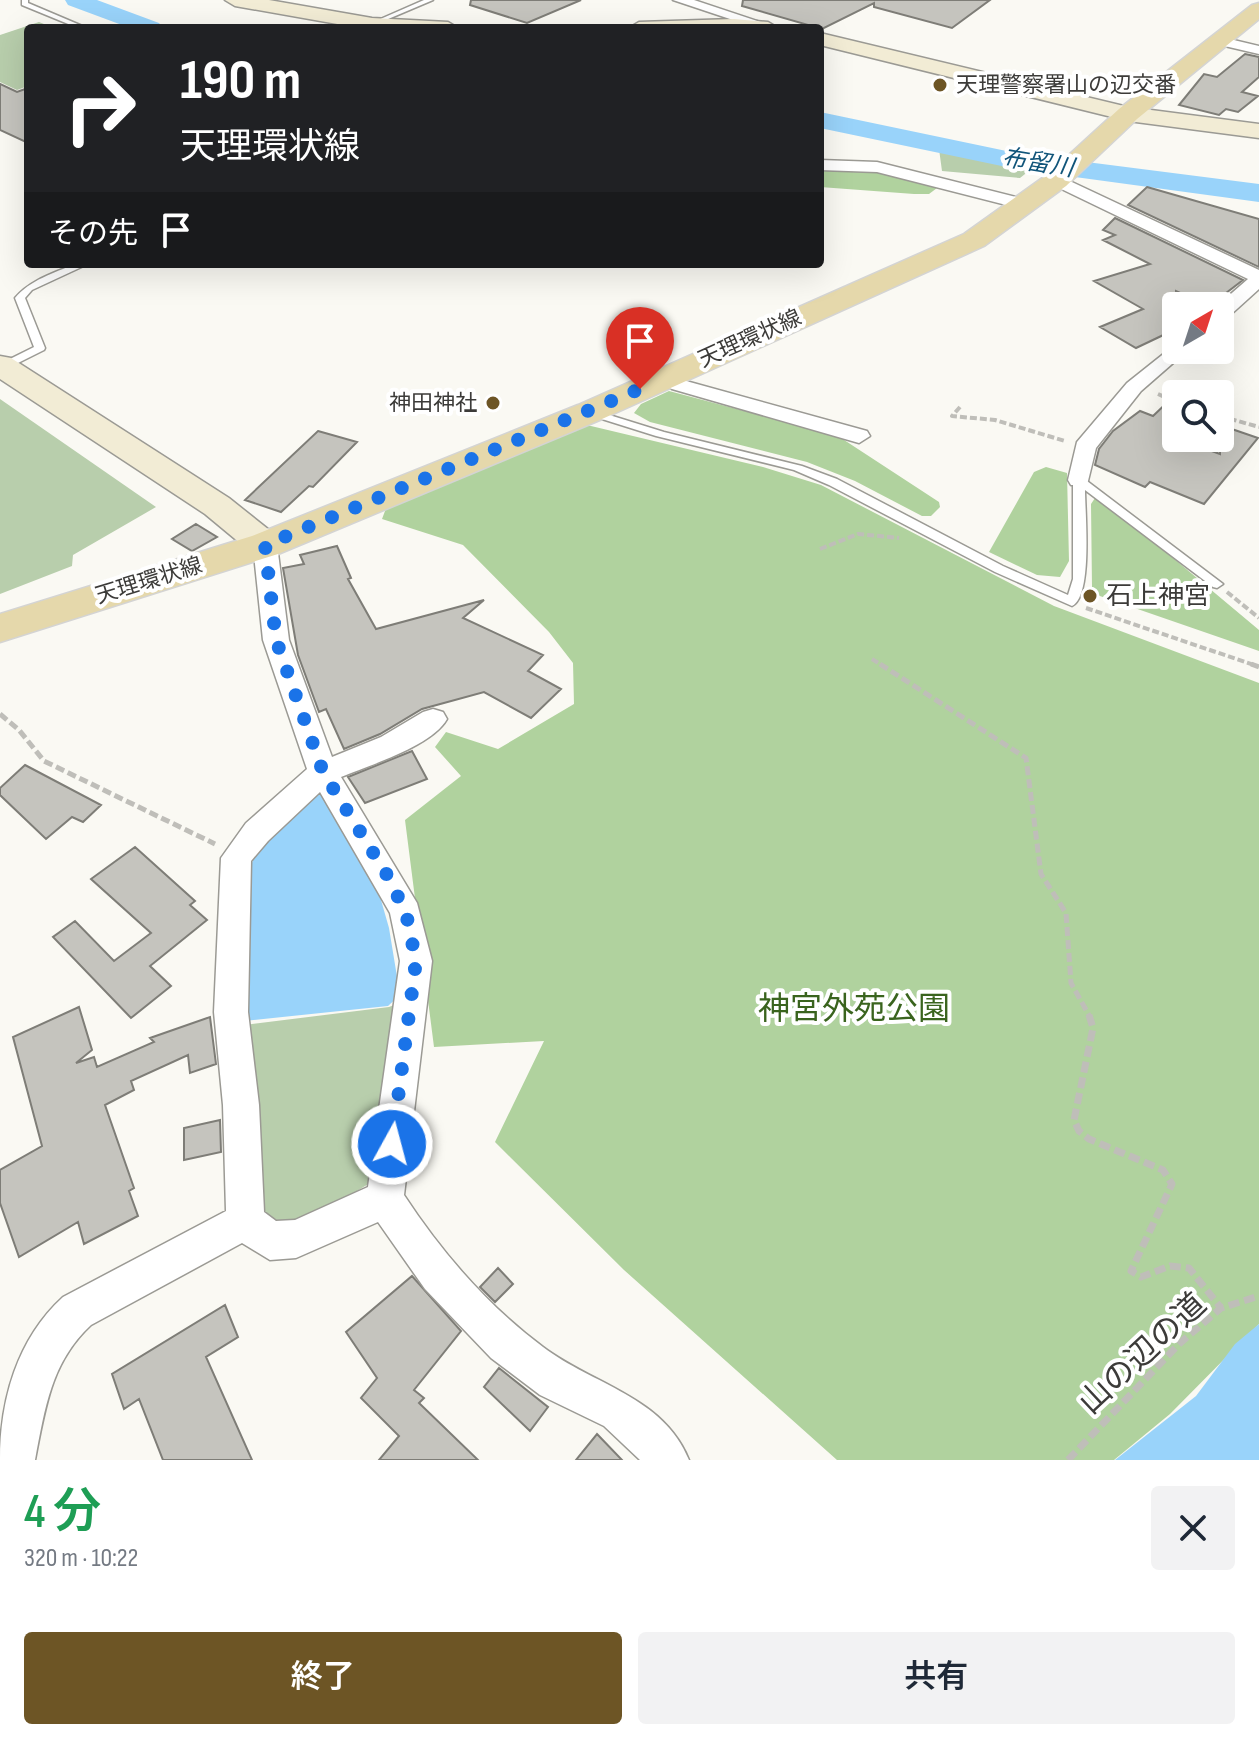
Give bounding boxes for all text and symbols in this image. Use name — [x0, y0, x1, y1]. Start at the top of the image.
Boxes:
text: 190 m — [180, 48, 301, 115]
icon: right — [48, 56, 152, 160]
place label: 天理警察署山の辺交番 — [956, 72, 1176, 99]
marker: 天理警察署山の辺交番 — [931, 76, 949, 94]
text: 天理環状線 — [180, 126, 360, 169]
water label: 布留川 — [1000, 143, 1079, 183]
icon: arrive — [154, 208, 198, 252]
text: その先 — [48, 216, 138, 252]
north arrow — [1162, 292, 1234, 364]
map controls — [1162, 292, 1234, 452]
street label: 天理環状線 — [694, 304, 806, 374]
pin — [606, 307, 674, 389]
icon: arrive — [618, 319, 662, 363]
button: search — [1162, 380, 1234, 452]
place label: 神田神社 — [389, 390, 477, 417]
marker: 神田神社 — [484, 394, 502, 412]
street label: 天理環状線 — [92, 552, 206, 610]
place label: 石上神宮 — [1106, 581, 1210, 612]
marker: 石上神宮 — [1081, 587, 1099, 605]
park label: 神宮外苑公園 — [758, 990, 950, 1029]
position arrow — [350, 1102, 434, 1186]
street label: 山の辺の道 — [1071, 1285, 1215, 1423]
text: 4 分 — [24, 1484, 101, 1541]
button: close — [1151, 1486, 1235, 1570]
text: 320 m · 10:22 — [24, 1543, 138, 1574]
button: 終了 — [24, 1632, 622, 1724]
button: 共有 — [638, 1632, 1235, 1724]

